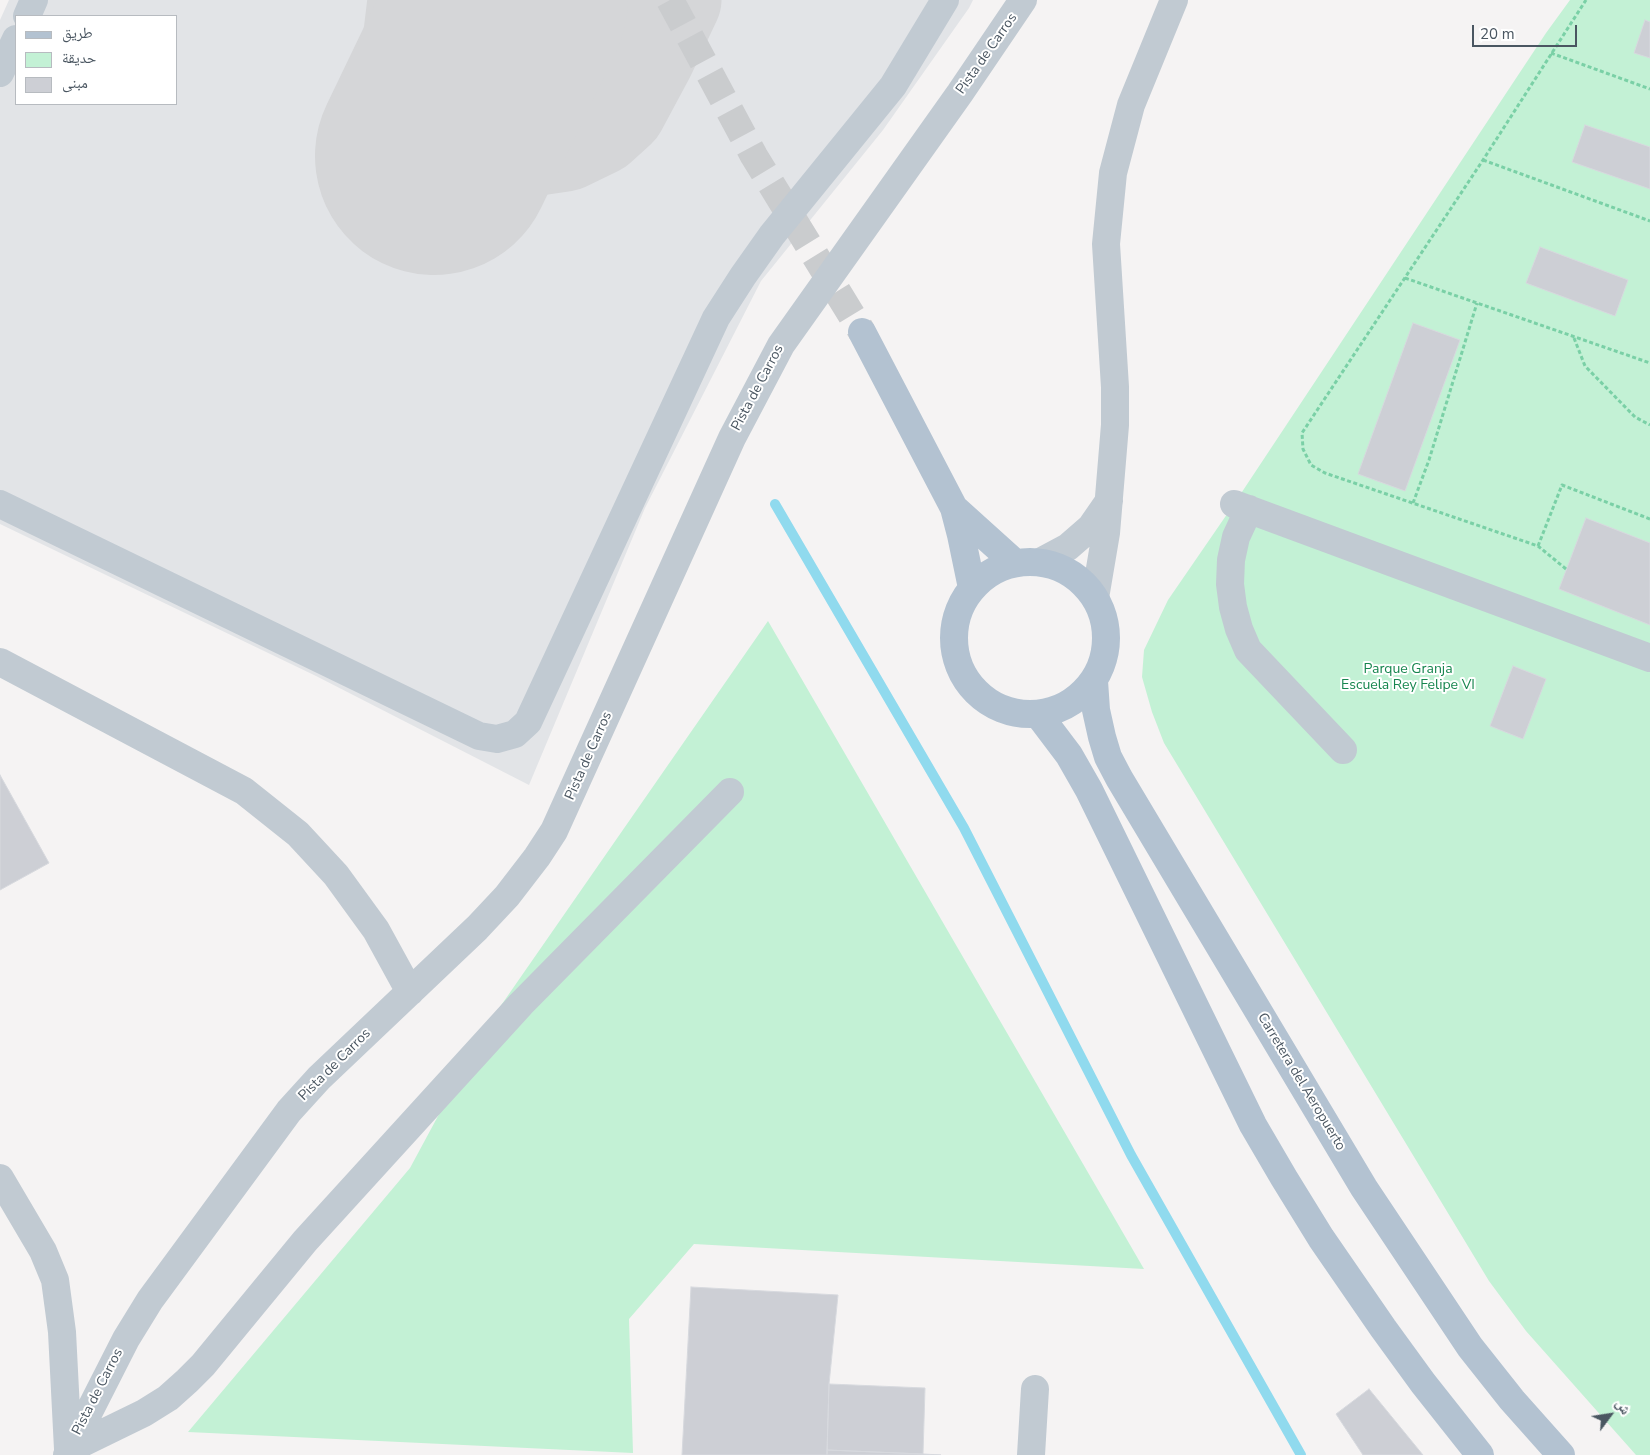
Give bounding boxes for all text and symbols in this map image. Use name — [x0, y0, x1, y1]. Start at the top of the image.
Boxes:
street label: Pista de Carros — [953, 10, 1021, 98]
legend — [15, 15, 178, 105]
scale bar — [1475, 15, 1580, 47]
text: طريق — [62, 23, 93, 43]
text: 20 m — [1480, 24, 1515, 44]
text: حديقة — [62, 48, 96, 68]
text: مبنى — [62, 73, 88, 93]
street label: Pista de Carros — [728, 342, 788, 434]
park label: Parque Granja Escuela Rey Felipe VI — [1341, 662, 1475, 694]
street label: Pista de Carros — [562, 709, 616, 803]
street label: Carretera del Aeropuerto — [1253, 1010, 1349, 1154]
street label: Pista de Carros — [295, 1025, 375, 1105]
street label: Pista de Carros — [69, 1346, 127, 1438]
north arrow — [1585, 1390, 1635, 1440]
text: ش — [1611, 1396, 1635, 1418]

